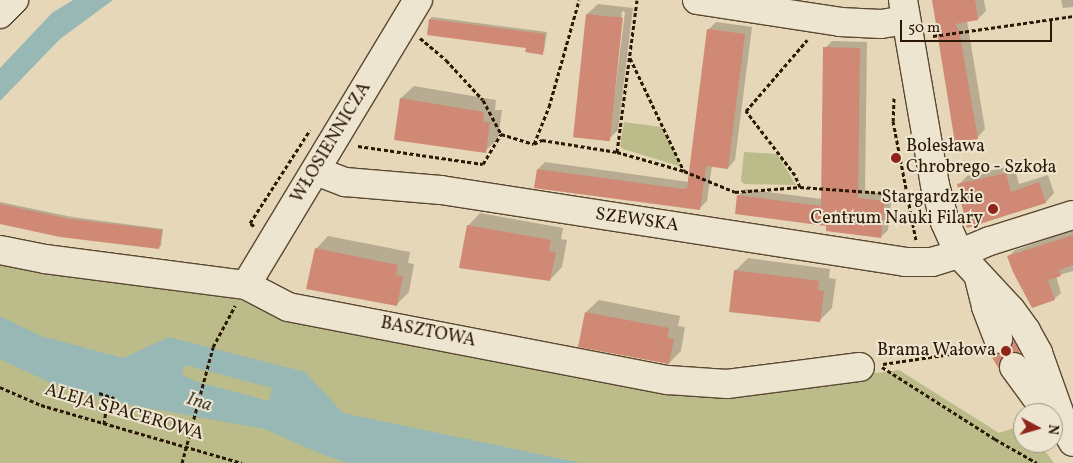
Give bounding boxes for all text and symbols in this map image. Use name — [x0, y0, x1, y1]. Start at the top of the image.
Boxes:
scale bar — [903, 10, 1056, 42]
text: 50 m — [908, 18, 940, 39]
street label: WŁOSIENNICZA — [287, 79, 377, 207]
place label: Bolesława Chrobrego - Szkoła — [906, 137, 1057, 180]
marker: Bolesława Chrobrego - Szkoła — [890, 152, 902, 164]
place label: Stargardzkie Centrum Nauki Filary — [811, 188, 983, 230]
marker: Stargardzkie Centrum Nauki Filary — [987, 203, 999, 215]
street label: SZEWSKA — [594, 204, 680, 238]
street label: BASZTOWA — [379, 313, 477, 353]
place label: Brama Wałowa — [876, 340, 996, 362]
marker: Brama Wałowa — [1000, 345, 1012, 357]
street label: ALEJA SPACEROWA — [42, 380, 206, 446]
water label: Ina — [183, 388, 215, 418]
north arrow — [1013, 403, 1063, 453]
text: N — [1042, 423, 1062, 436]

